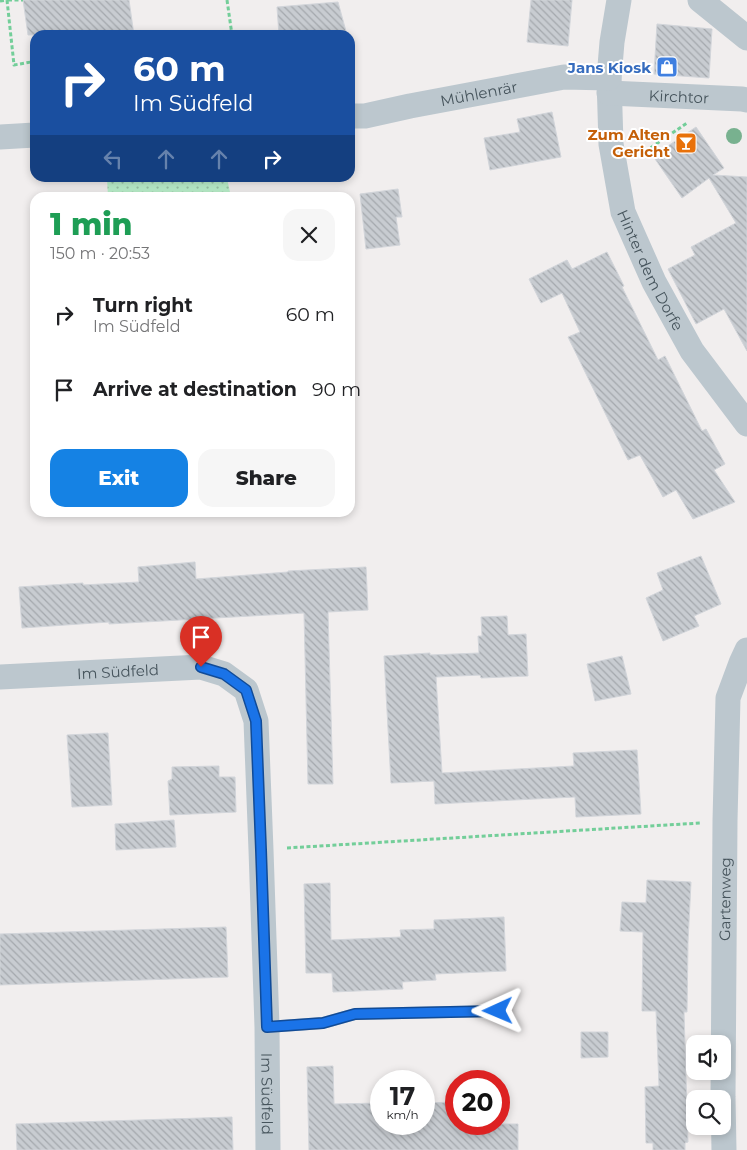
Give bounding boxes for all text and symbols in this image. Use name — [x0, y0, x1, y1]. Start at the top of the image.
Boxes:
text: 60 m — [133, 47, 226, 90]
icon: right — [50, 50, 115, 115]
shop icon: Jans Kiosk — [655, 55, 679, 79]
place label: Jans Kiosk — [567, 58, 651, 77]
street label: Mühlenrär — [439, 77, 519, 110]
street label: Kirchtor — [648, 85, 709, 107]
text: Im Südfeld — [133, 90, 253, 117]
place label: Zum Alten Gericht — [588, 125, 670, 161]
bar icon: Zum Alten Gericht — [674, 131, 698, 155]
icon: left — [99, 145, 127, 173]
icon: ahead — [152, 145, 180, 173]
icon: ahead — [205, 145, 233, 173]
icon: right — [258, 145, 286, 173]
text: 1 min — [50, 206, 133, 243]
street label: Hinter dem Dorfe — [614, 206, 688, 334]
button: close — [283, 209, 335, 261]
text: 150 m · 20:53 — [50, 244, 150, 263]
text: Turn right — [93, 294, 193, 317]
icon: right — [50, 301, 78, 329]
text: 60 m — [286, 303, 335, 326]
text: Im Südfeld — [93, 317, 181, 336]
icon: arrive — [50, 376, 78, 404]
text: Arrive at destination — [93, 378, 297, 401]
text: 90 m — [312, 378, 361, 401]
button: Exit — [50, 449, 188, 507]
button: Share — [198, 449, 335, 507]
pin — [180, 616, 222, 667]
icon: arrive — [187, 623, 215, 651]
street label: Im Südfeld — [76, 660, 159, 683]
street label: Gartenweg — [715, 857, 734, 941]
position arrow — [471, 984, 523, 1036]
map controls — [686, 1035, 731, 1135]
button: sound — [686, 1035, 731, 1080]
street label: Im Südfeld — [258, 1053, 277, 1135]
speed limit sign: 20 — [445, 1070, 510, 1135]
text: 17 — [390, 1081, 415, 1111]
button: search — [686, 1090, 731, 1135]
text: km/h — [386, 1107, 419, 1122]

